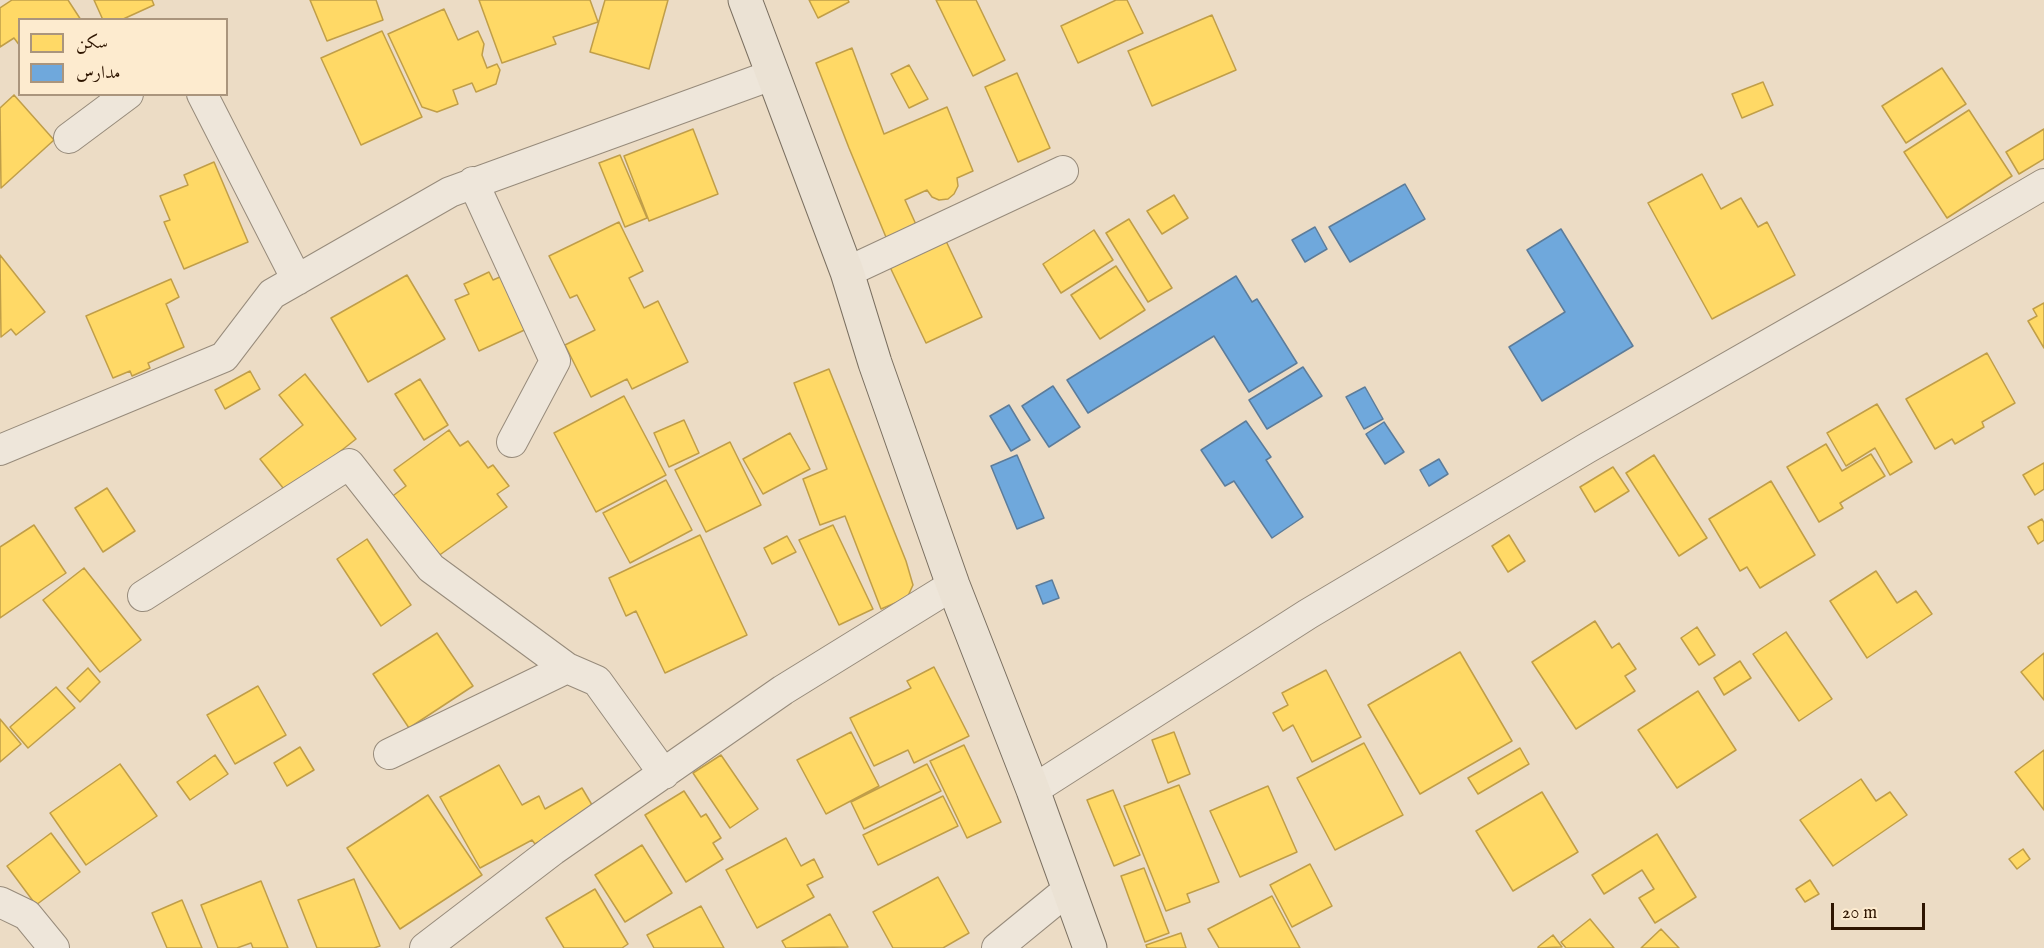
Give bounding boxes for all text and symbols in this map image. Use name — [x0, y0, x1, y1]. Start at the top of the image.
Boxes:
legend — [18, 18, 228, 96]
text: سكن — [76, 32, 108, 55]
text: مدارس — [76, 62, 120, 85]
scale bar — [1834, 891, 1928, 929]
text: 20 m — [1842, 902, 1877, 925]

